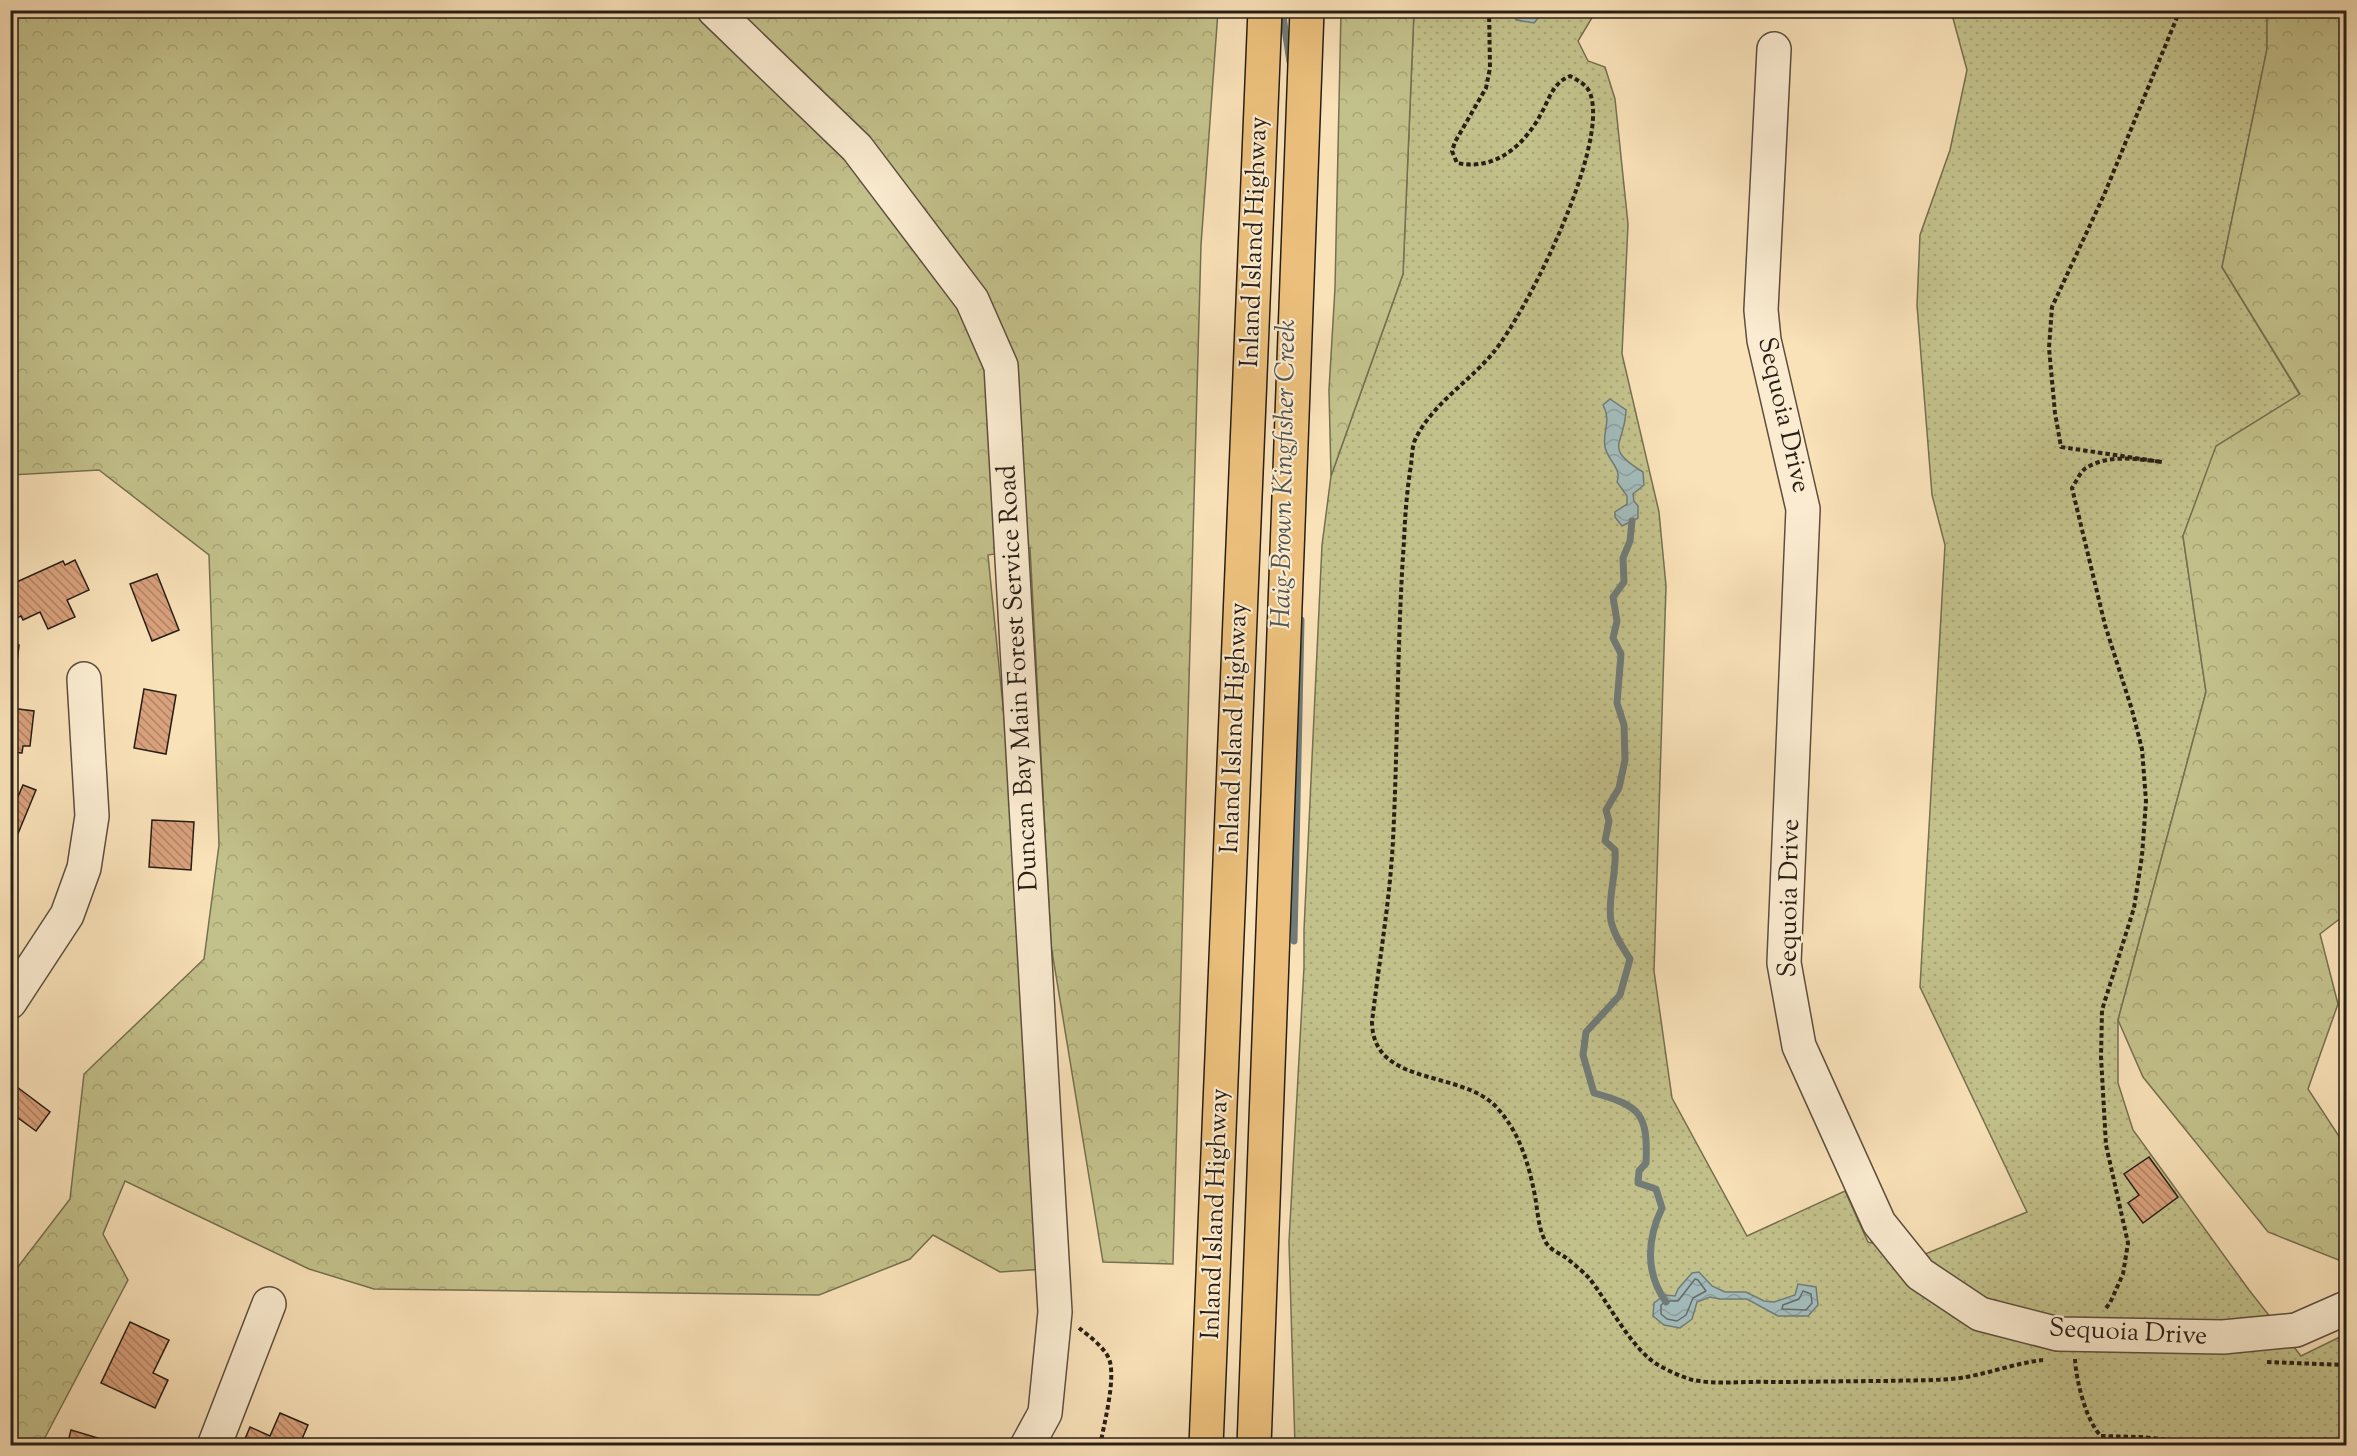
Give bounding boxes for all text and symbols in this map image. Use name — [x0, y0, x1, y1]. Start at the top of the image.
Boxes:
street label: Inland Island Highway — [1232, 116, 1278, 368]
water label: Haig-Brown Kingfisher Creek — [1263, 319, 1307, 629]
street label: Sequoia Drive — [1747, 334, 1819, 496]
street label: Duncan Bay Main Forest Service Road — [989, 464, 1049, 892]
street label: Inland Island Highway — [1212, 602, 1258, 854]
street label: Sequoia Drive — [1770, 818, 1810, 978]
street label: Inland Island Highway — [1193, 1088, 1239, 1340]
street label: Sequoia Drive — [2048, 1310, 2208, 1356]

